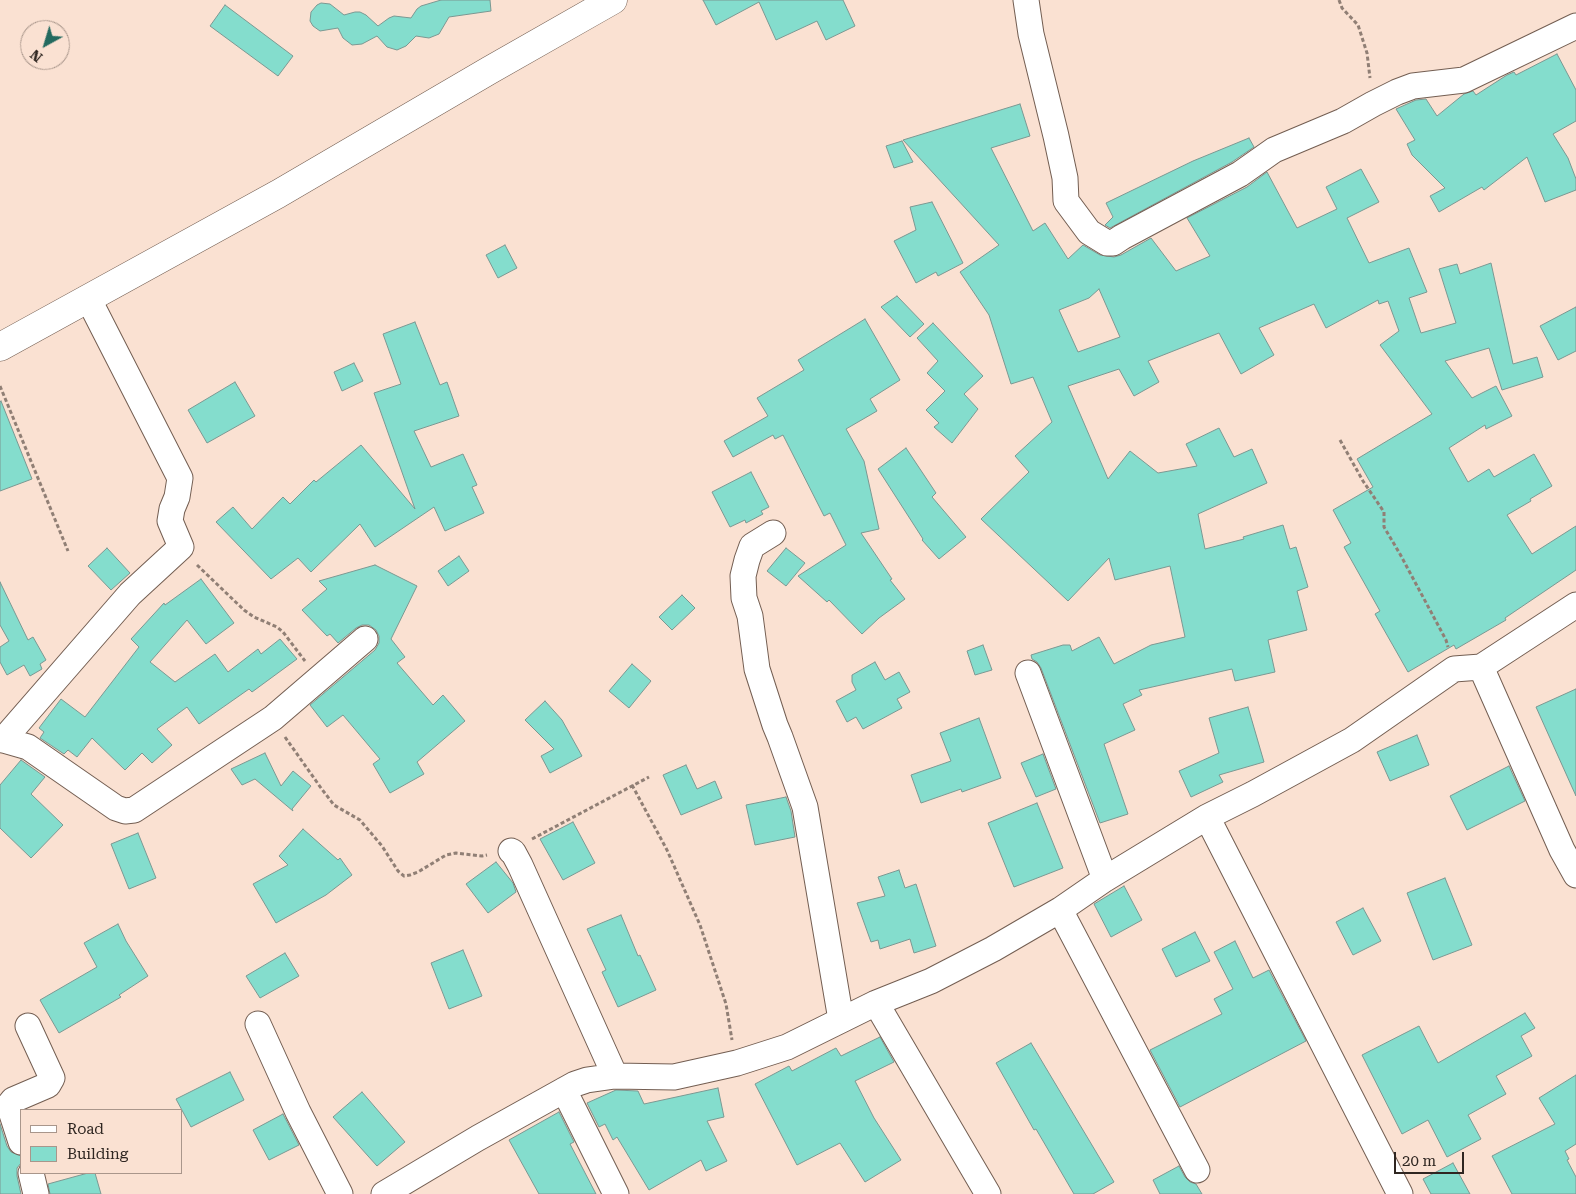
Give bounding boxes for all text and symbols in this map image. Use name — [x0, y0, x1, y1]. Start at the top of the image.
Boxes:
north arrow — [20, 20, 70, 70]
text: N — [27, 46, 45, 65]
legend — [20, 1109, 182, 1174]
text: Road — [67, 1120, 104, 1138]
scale bar — [1396, 1142, 1466, 1174]
text: Building — [67, 1145, 128, 1163]
text: 20 m — [1402, 1152, 1436, 1170]

